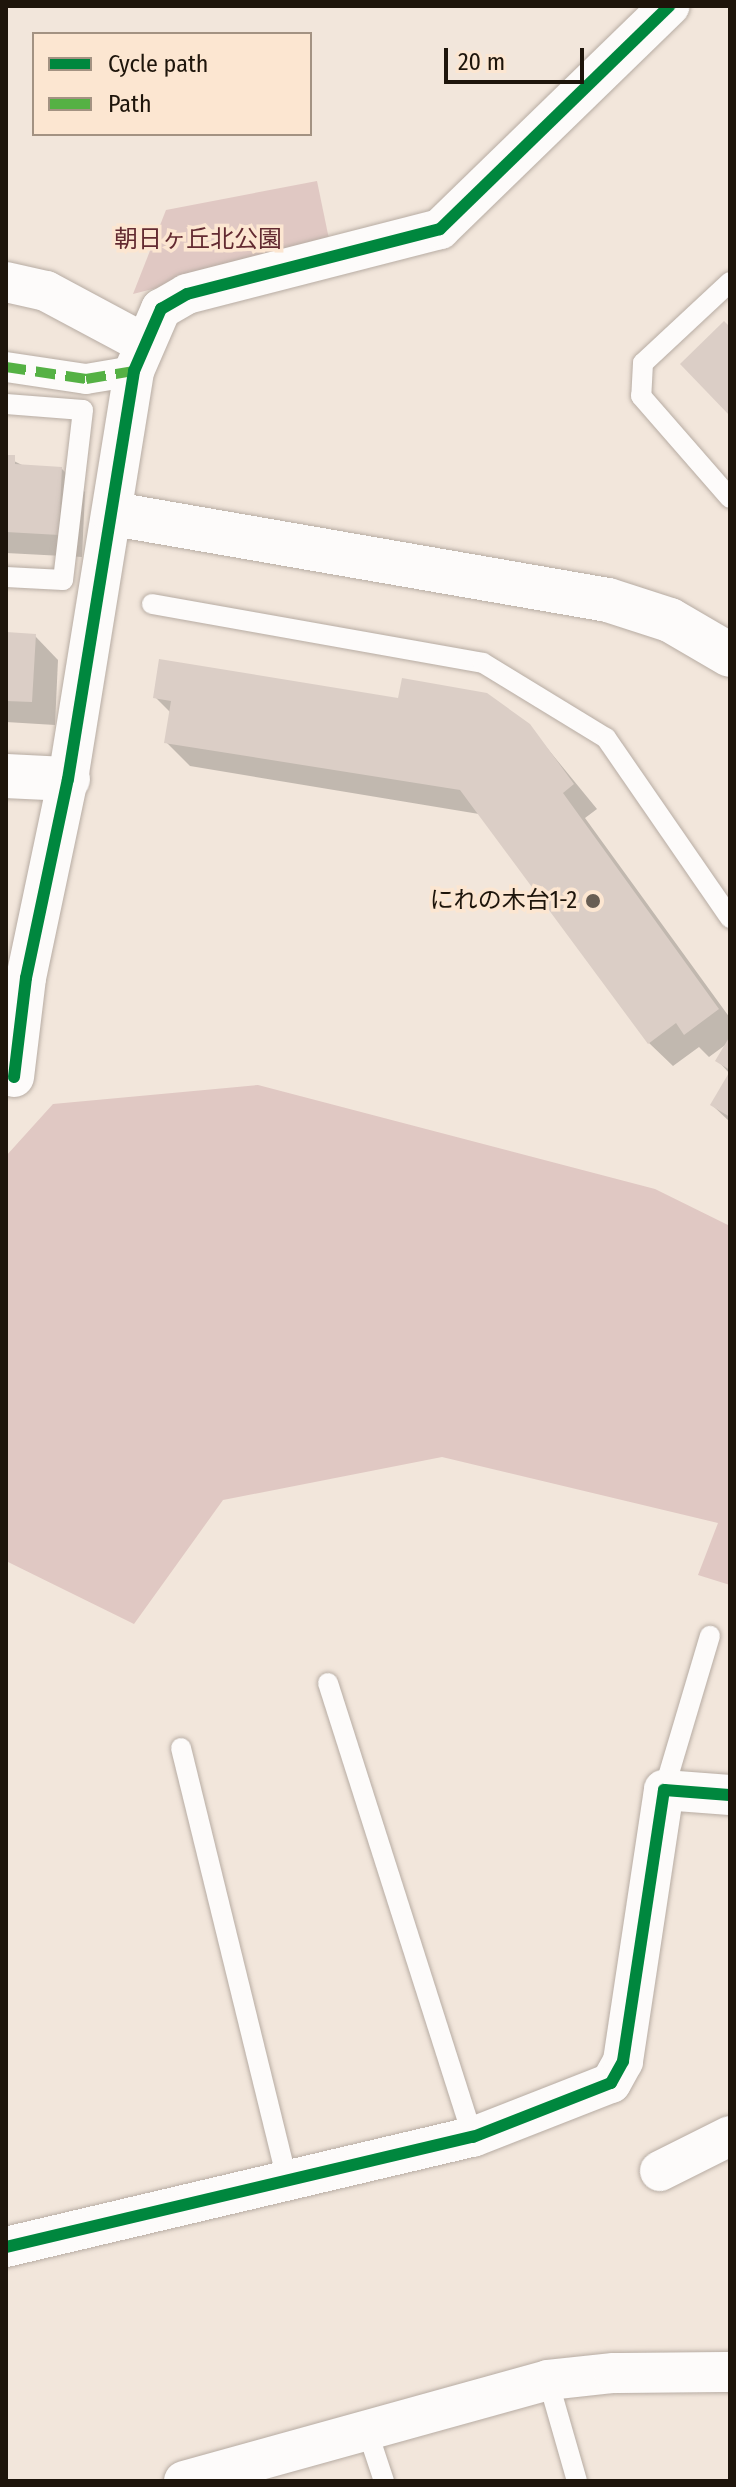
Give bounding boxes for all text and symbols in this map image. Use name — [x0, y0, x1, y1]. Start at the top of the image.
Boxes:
legend — [32, 32, 312, 136]
scale bar — [448, 32, 588, 82]
text: 20 m — [458, 48, 505, 76]
text: Cycle path — [108, 50, 208, 78]
text: Path — [108, 90, 152, 118]
park label: 朝日ヶ丘北公園 — [114, 226, 282, 254]
place label: にれの木台1-2 — [430, 887, 577, 915]
marker: にれの木台1-2 — [584, 892, 602, 910]

